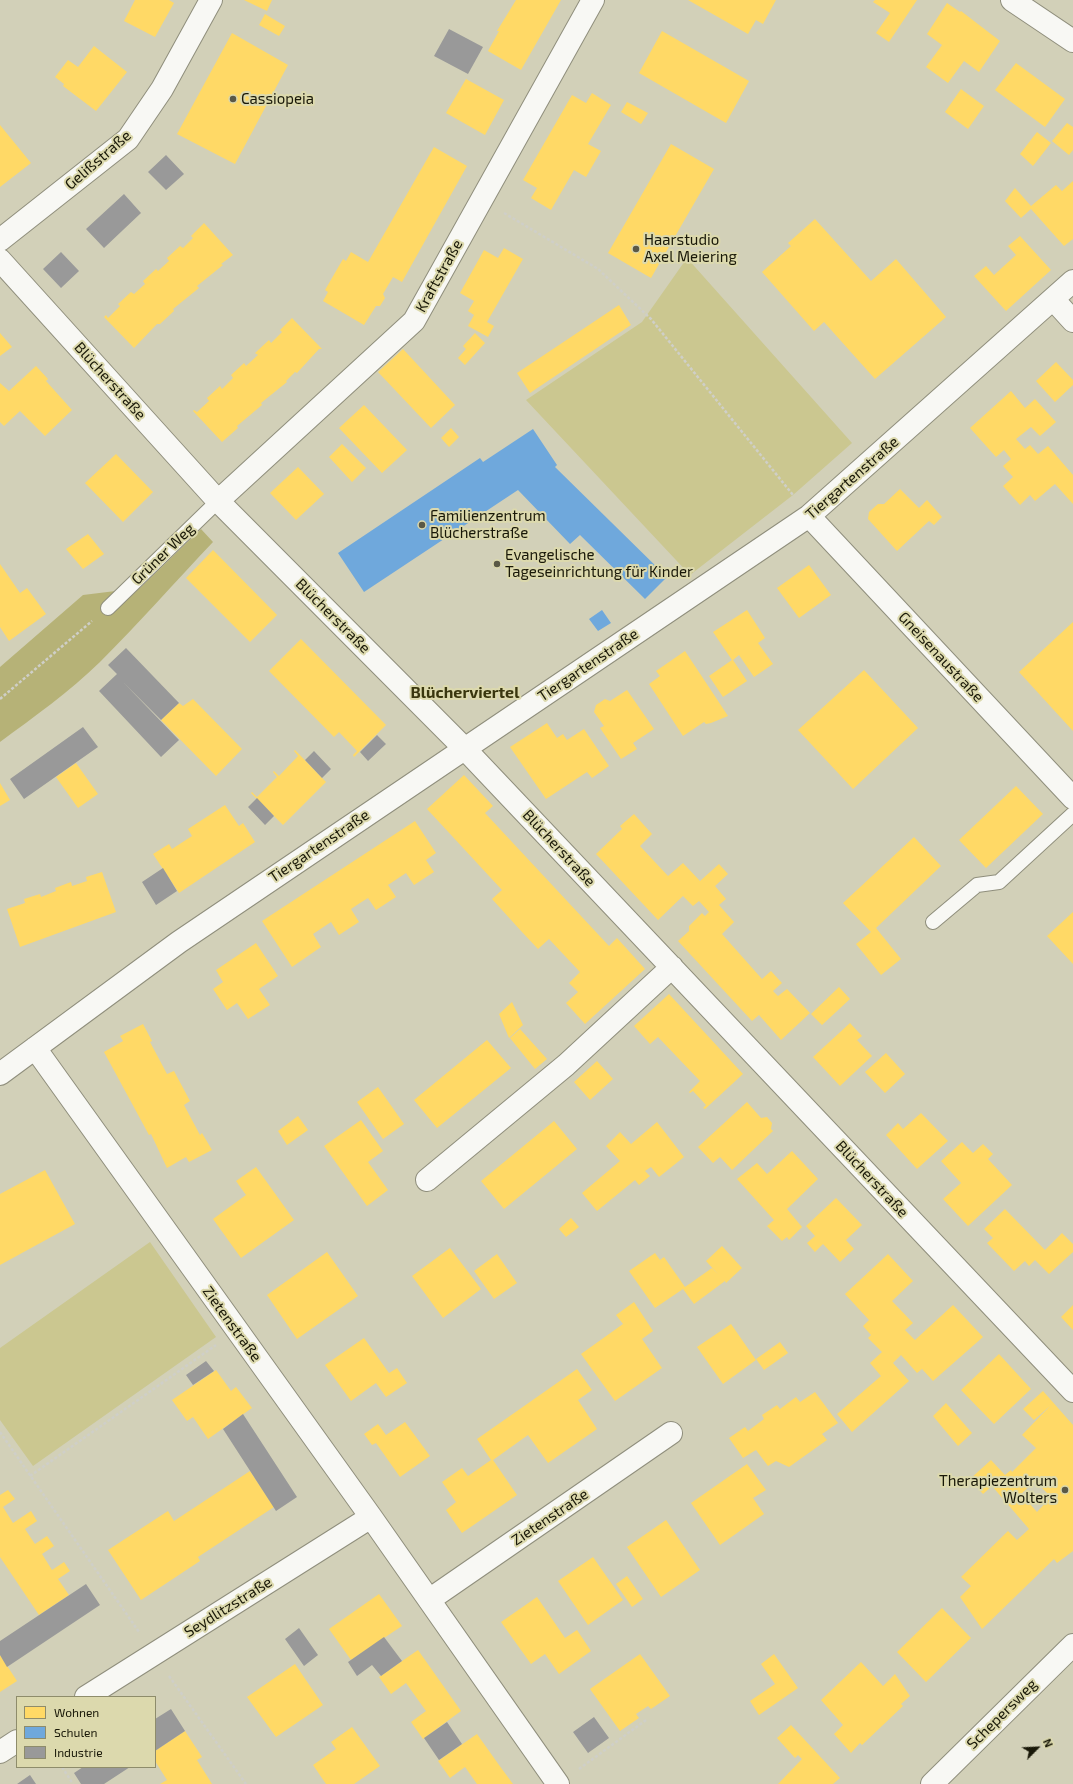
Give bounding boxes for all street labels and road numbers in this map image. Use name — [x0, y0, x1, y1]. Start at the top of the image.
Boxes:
street label: Gelißstraße — [61, 126, 135, 194]
street label: Kraftstraße — [412, 237, 466, 315]
street label: Blücherstraße — [70, 338, 150, 424]
street label: Tiergartenstraße — [802, 433, 902, 523]
street label: Grüner Weg — [128, 520, 198, 588]
street label: Blücherstraße — [292, 575, 374, 657]
street label: Gneisenaustraße — [895, 608, 987, 706]
street label: Tiergartenstraße — [534, 625, 642, 705]
street label: Tiergartenstraße — [265, 806, 373, 886]
street label: Blücherstraße — [519, 806, 599, 890]
street label: Blücherstraße — [832, 1137, 912, 1221]
street label: Zietenstraße — [199, 1283, 265, 1365]
street label: Zietenstraße — [508, 1485, 592, 1549]
street label: Seydlitzstraße — [181, 1573, 275, 1641]
street label: Schepersweg — [963, 1675, 1041, 1753]

